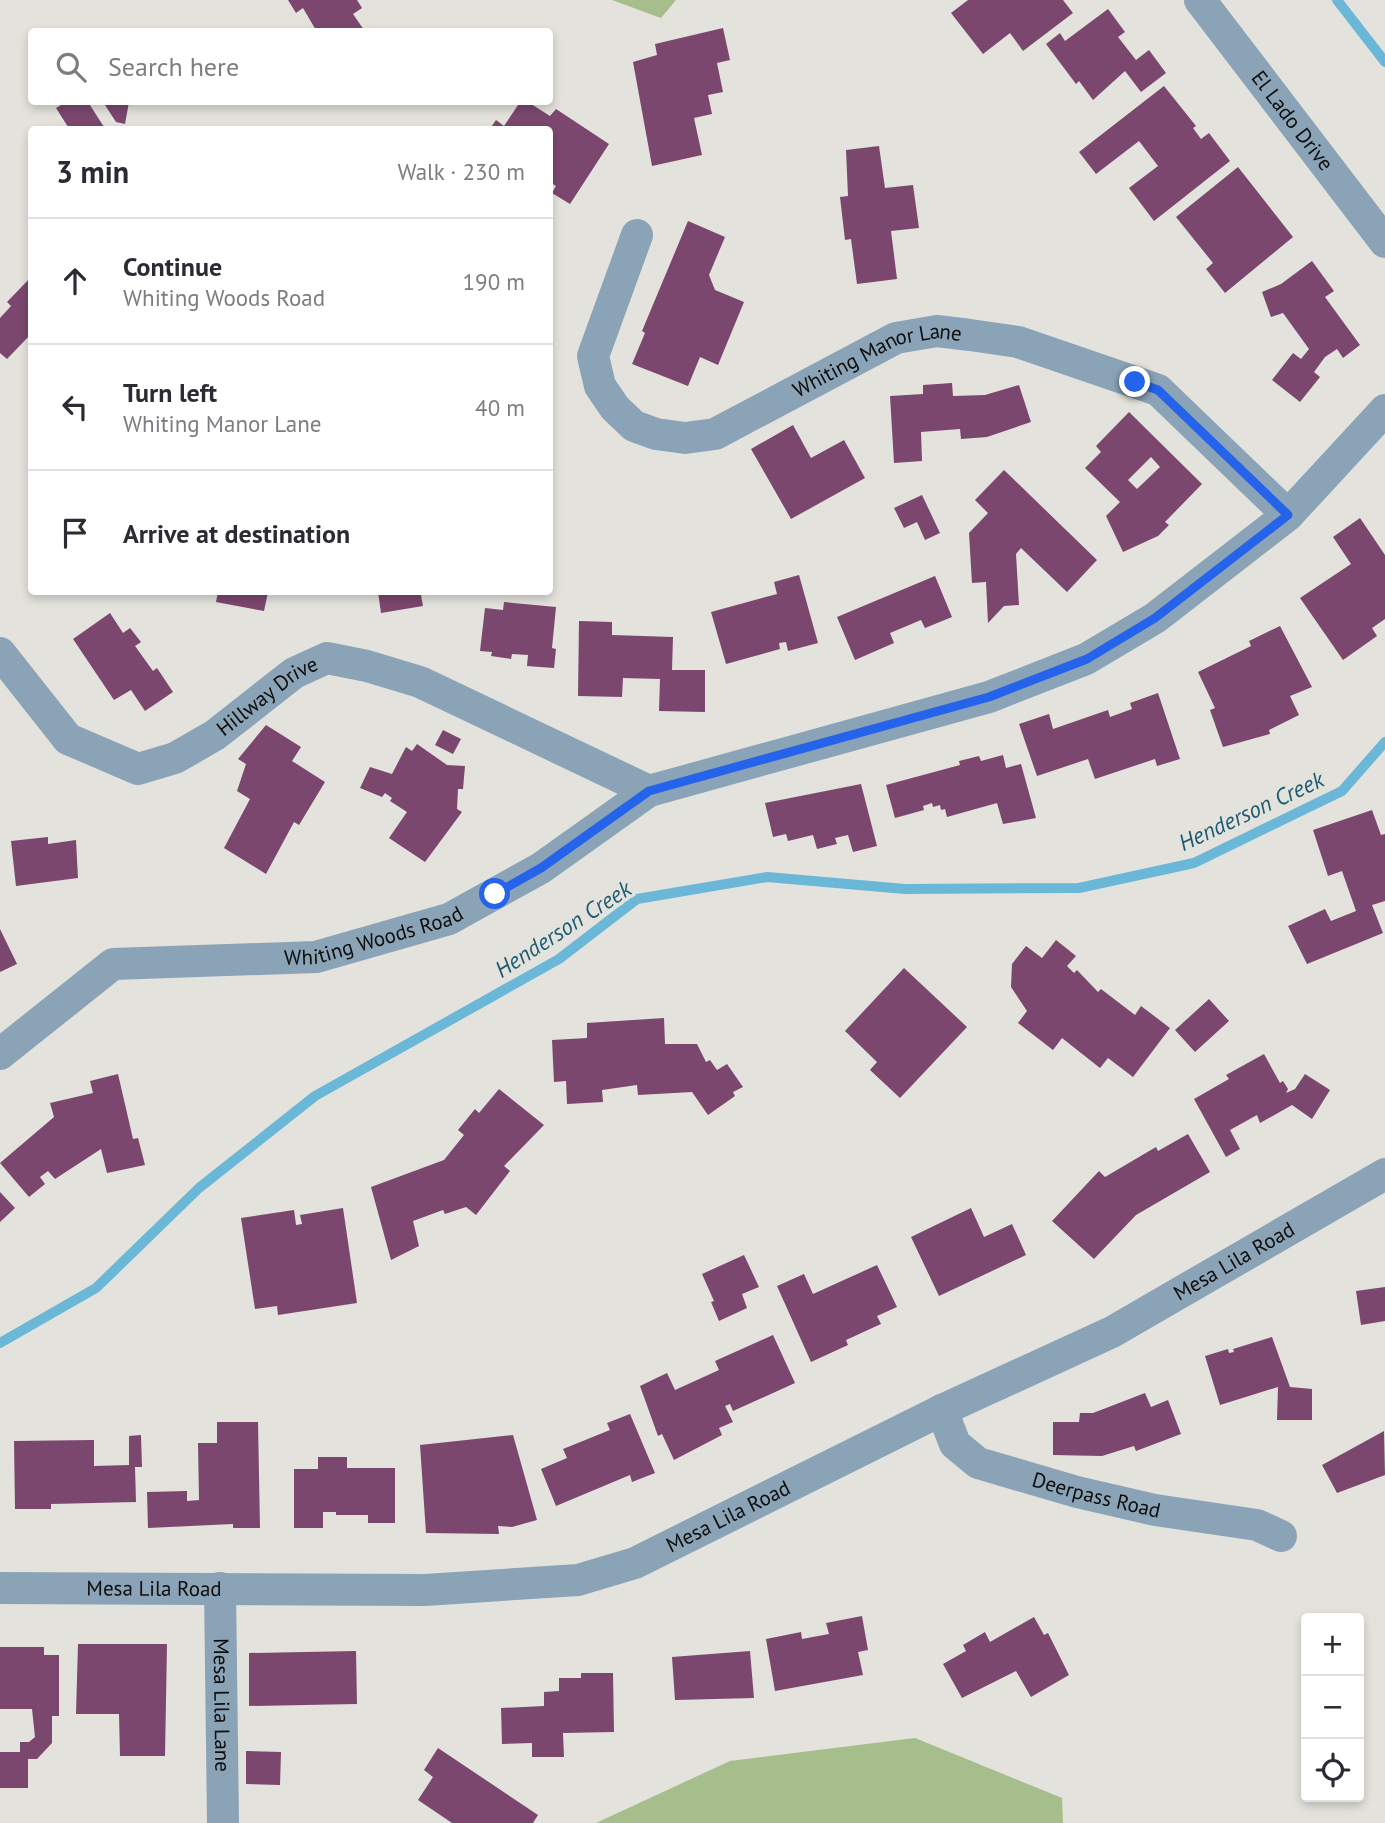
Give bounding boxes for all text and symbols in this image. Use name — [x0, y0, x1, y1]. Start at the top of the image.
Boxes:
search box — [28, 28, 553, 105]
icon: search — [52, 48, 90, 86]
text: Search here — [108, 50, 239, 83]
street label: El Lado Drive — [1246, 65, 1340, 176]
text: 3 min — [56, 152, 129, 191]
text: Walk · 230 m — [398, 157, 525, 186]
text: Continue — [123, 250, 222, 283]
icon: ahead — [56, 262, 94, 300]
text: 190 m — [463, 267, 525, 296]
text: Whiting Woods Road — [123, 283, 325, 312]
street label: Whiting Manor Lane — [788, 317, 963, 403]
route end — [1119, 366, 1150, 397]
text: Turn left — [123, 376, 217, 409]
icon: left — [56, 388, 94, 426]
text: 40 m — [475, 393, 525, 422]
text: Whiting Manor Lane — [123, 409, 321, 438]
icon: arrive — [56, 514, 94, 552]
text: Arrive at destination — [123, 517, 350, 550]
street label: Hillway Drive — [211, 650, 322, 742]
water label: Henderson Creek — [1174, 764, 1330, 857]
water label: Henderson Creek — [489, 873, 638, 983]
route start — [479, 878, 510, 909]
street label: Whiting Woods Road — [284, 900, 468, 971]
street label: Mesa Lila Road — [1169, 1215, 1299, 1306]
street label: Deerpass Road — [1029, 1466, 1163, 1524]
street label: Mesa Lila Road — [661, 1474, 795, 1558]
street label: Mesa Lila Road — [86, 1574, 222, 1602]
map controls — [1301, 1613, 1364, 1802]
button: + — [1301, 1613, 1364, 1676]
street label: Mesa Lila Lane — [208, 1638, 236, 1772]
button: − — [1301, 1676, 1364, 1739]
button: locate — [1301, 1739, 1364, 1802]

